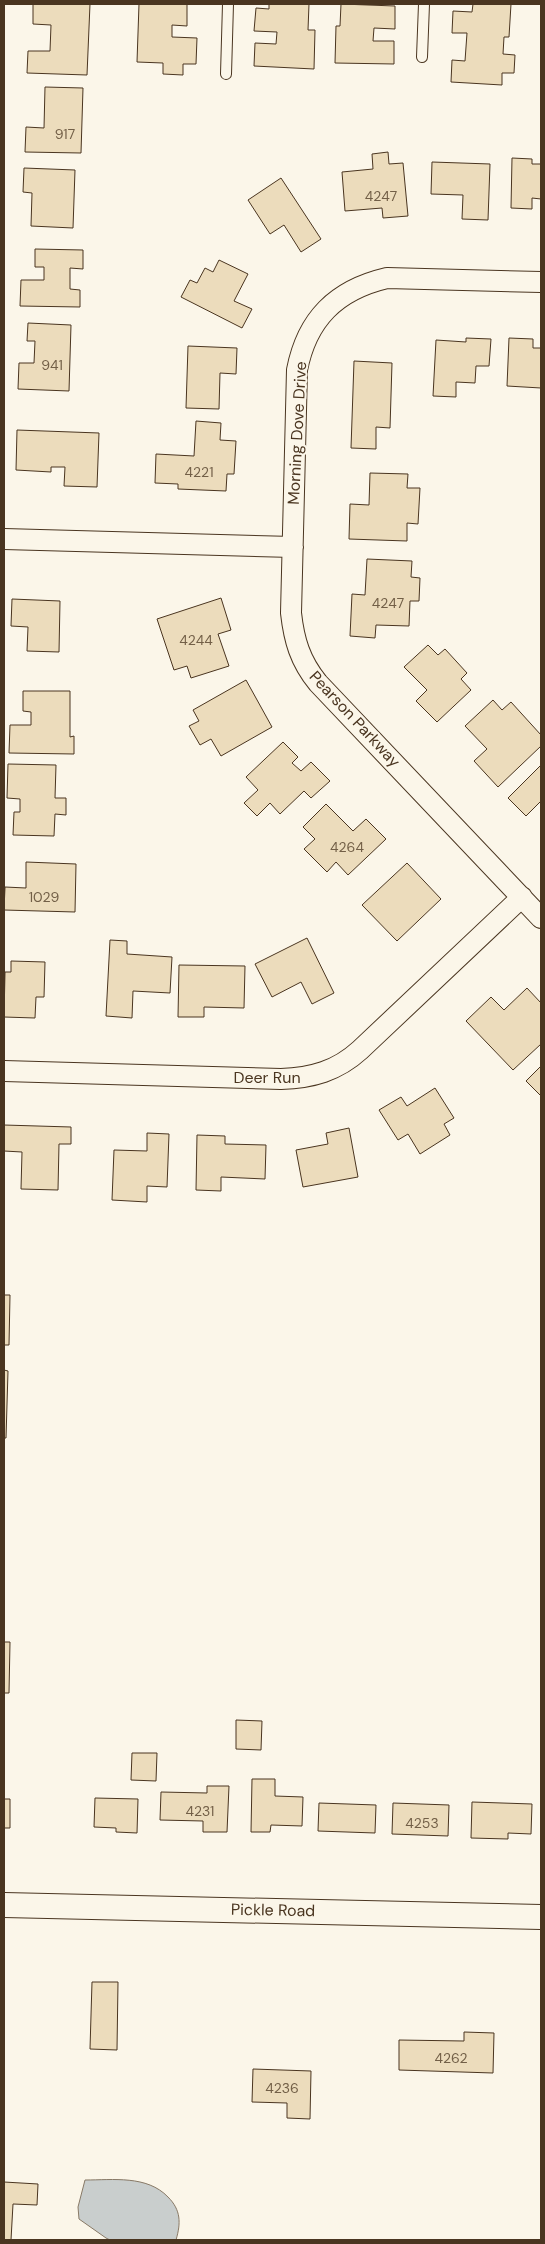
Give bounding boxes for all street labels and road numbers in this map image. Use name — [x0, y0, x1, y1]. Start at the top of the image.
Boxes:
street label: Morning Dove Drive — [283, 361, 311, 505]
street label: Pearson Parkway — [305, 666, 405, 772]
street label: Deer Run — [233, 1067, 301, 1088]
street label: Pickle Road — [231, 1899, 315, 1921]

